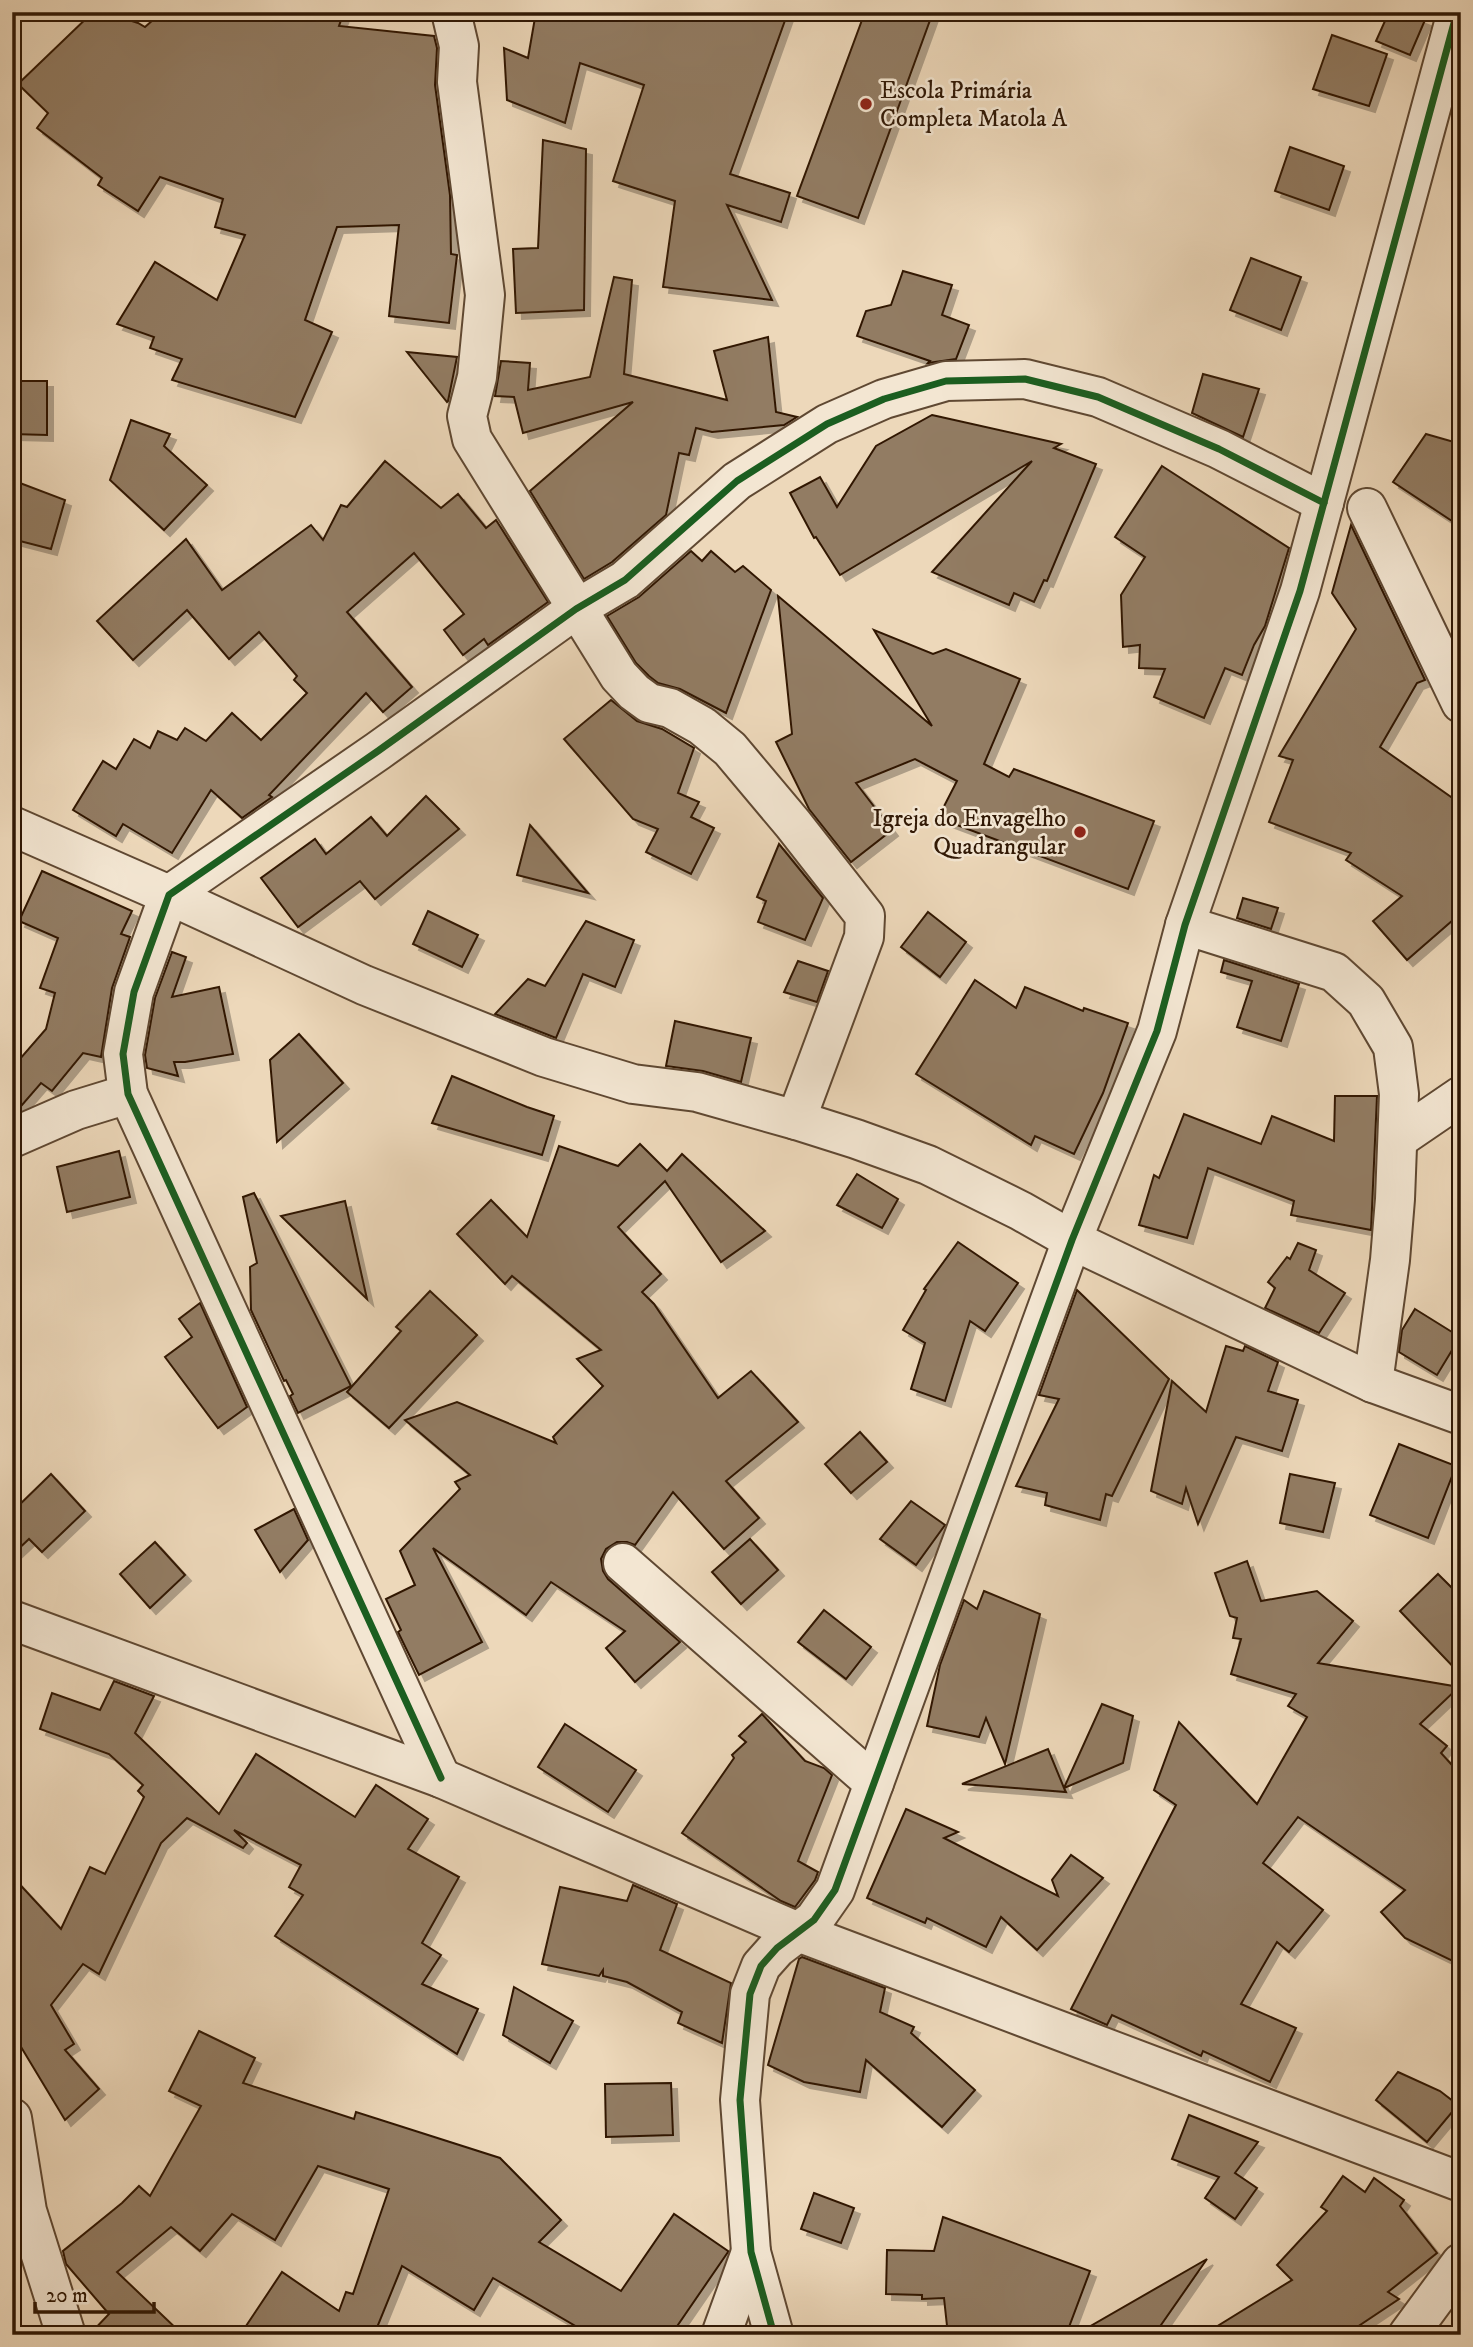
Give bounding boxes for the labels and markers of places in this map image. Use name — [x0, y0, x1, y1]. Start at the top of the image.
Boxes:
place label: Escola Primária Completa Matola A — [880, 76, 1068, 134]
marker: Escola Primária Completa Matola A — [858, 96, 874, 112]
place label: Igreja do Envagelho Quadrangular — [872, 804, 1066, 862]
marker: Igreja do Envagelho Quadrangular — [1072, 824, 1088, 840]

